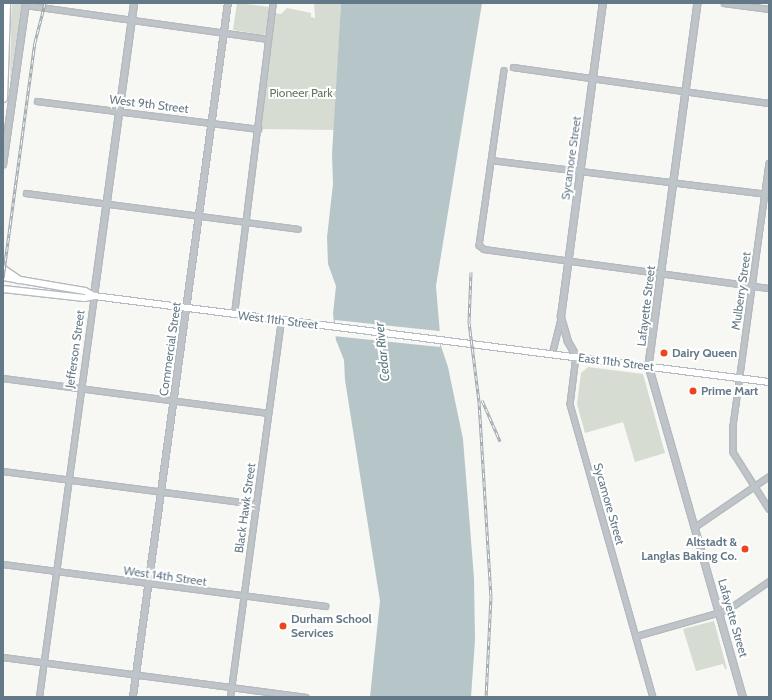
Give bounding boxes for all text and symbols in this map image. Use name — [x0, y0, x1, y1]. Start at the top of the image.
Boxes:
park label: Pioneer Park — [269, 86, 333, 100]
street label: West 9th Street — [109, 92, 189, 116]
street label: Sycamore Street — [558, 115, 584, 201]
street label: Mulberry Street — [728, 251, 754, 331]
street label: Lafayette Street — [634, 265, 658, 347]
street label: Commercial Street — [156, 301, 184, 397]
street label: West 11th Street — [237, 308, 319, 332]
street label: Jefferson Street — [62, 309, 88, 389]
water label: Cedar River — [371, 322, 393, 382]
place label: Dairy Queen — [672, 346, 737, 360]
marker: Dairy Queen — [659, 348, 669, 358]
street label: East 11th Street — [577, 350, 655, 374]
place label: Prime Mart — [701, 384, 758, 398]
marker: Prime Mart — [688, 386, 698, 396]
street label: Sycamore Street — [590, 461, 628, 547]
street label: Black Hawk Street — [232, 462, 258, 554]
place label: Altstadt & Langlas Baking Co. — [641, 535, 737, 563]
marker: Altstadt & Langlas Baking Co. — [740, 544, 750, 554]
street label: West 14th Street — [123, 563, 207, 589]
street label: Lafayette Street — [715, 577, 751, 659]
place label: Durham School Services — [291, 612, 372, 640]
marker: Durham School Services — [278, 621, 288, 631]

